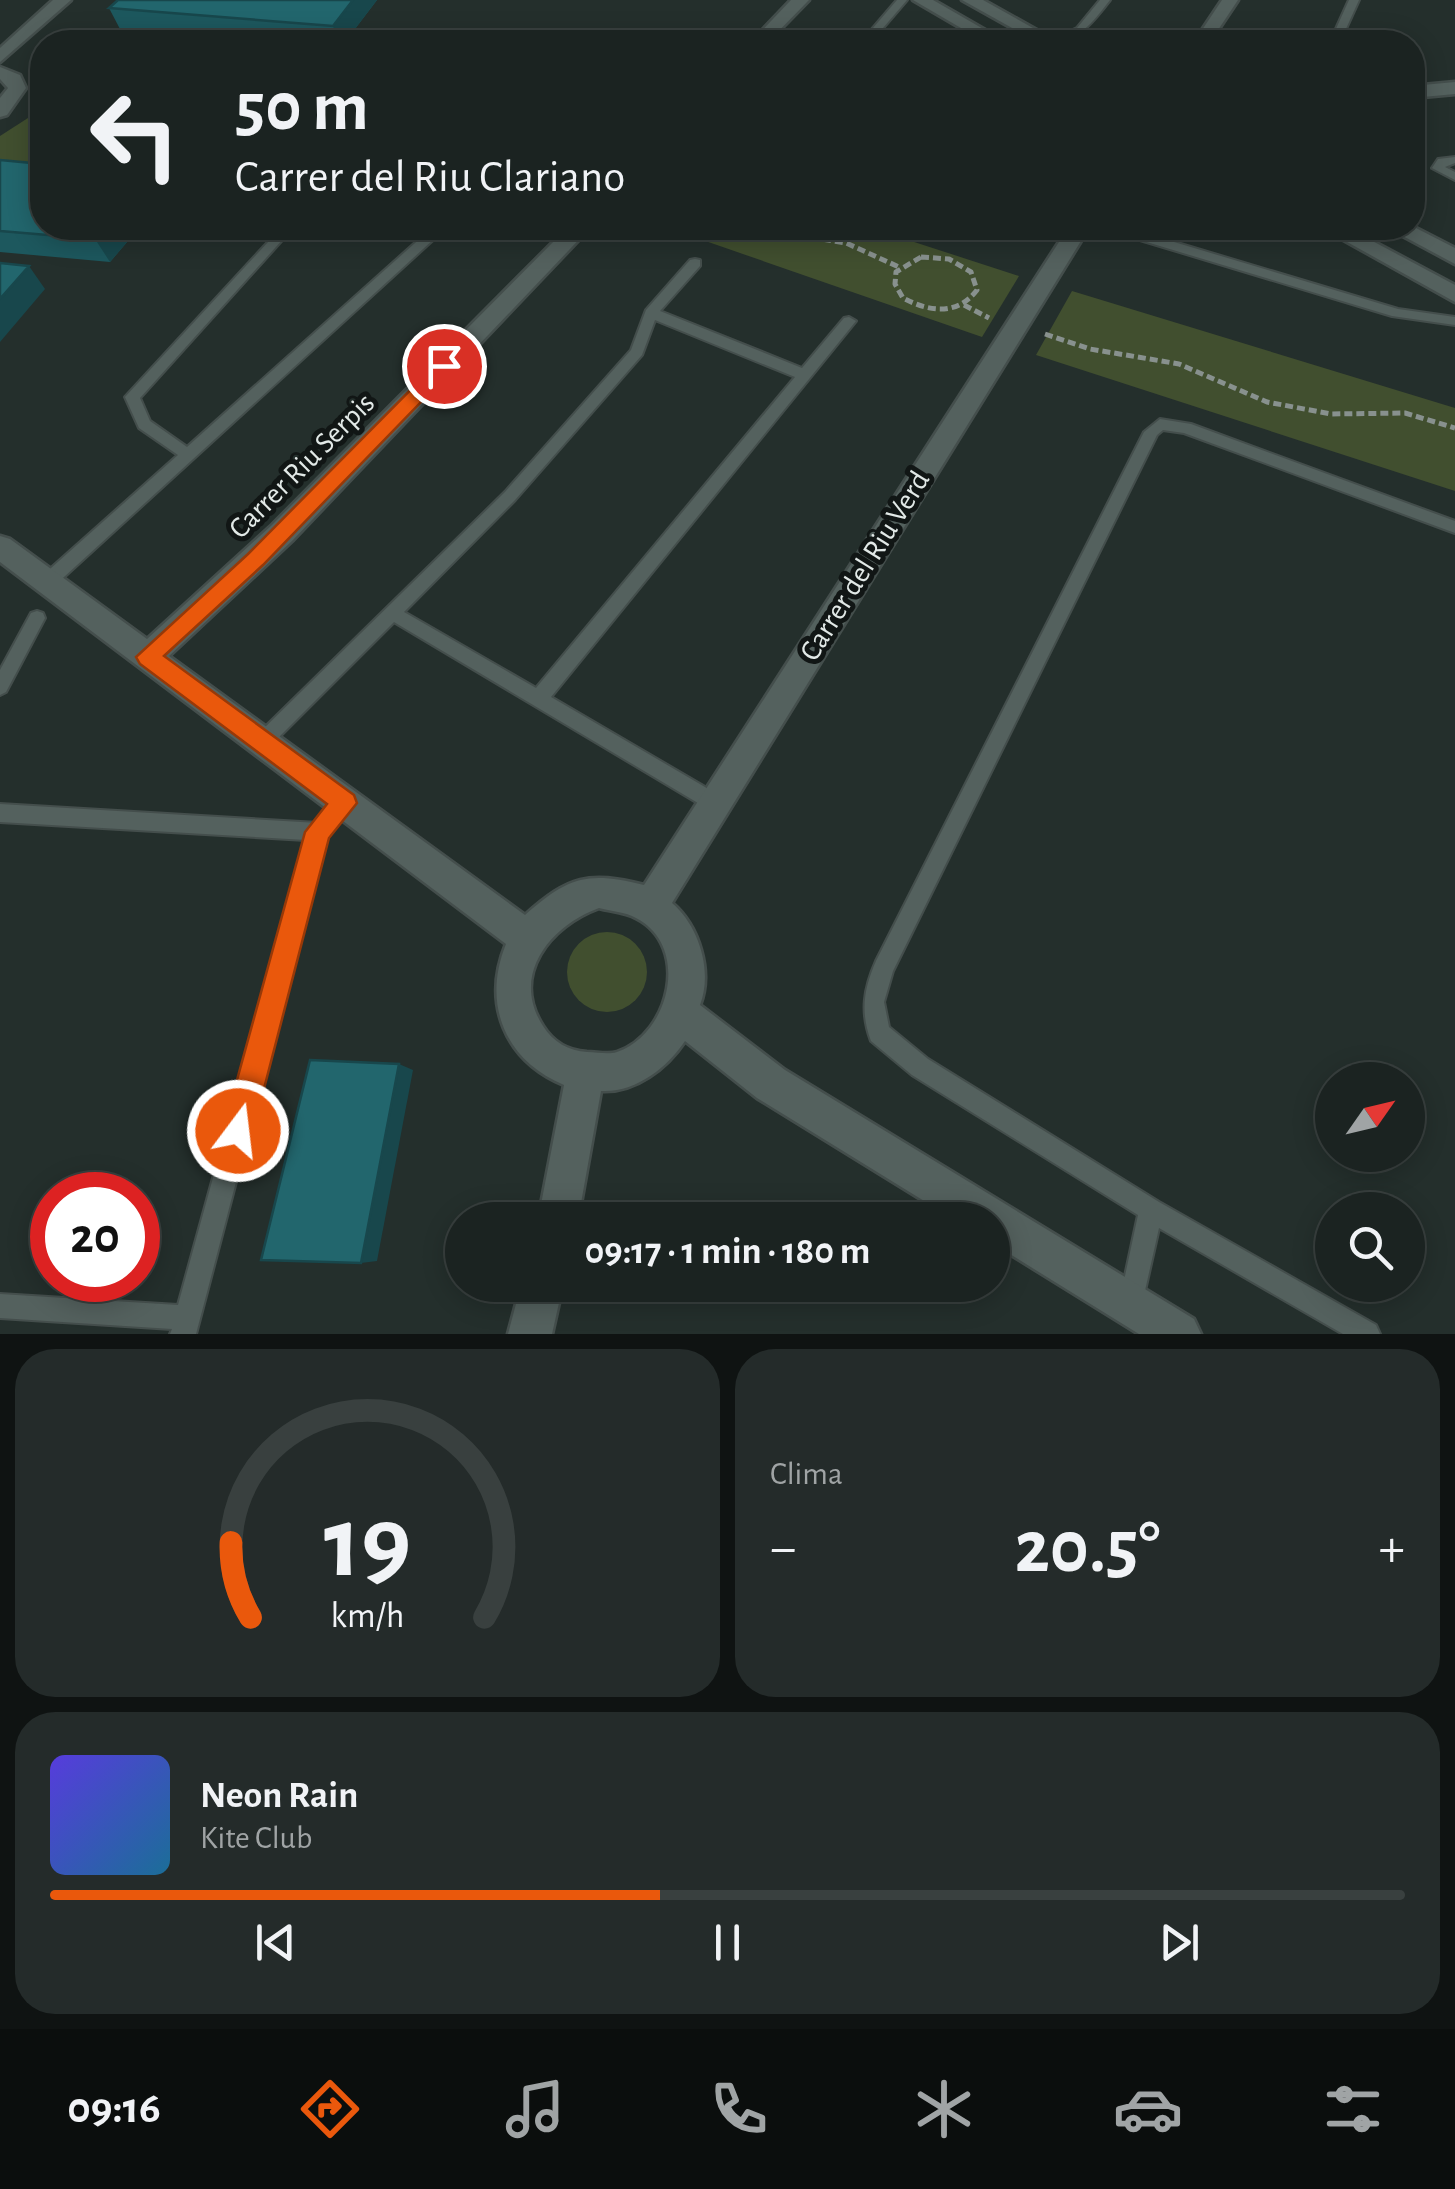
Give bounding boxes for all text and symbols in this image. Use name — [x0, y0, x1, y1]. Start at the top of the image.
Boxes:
icon: left — [70, 70, 200, 200]
text: 50 m — [235, 73, 369, 143]
text: Carrer del Riu Clariano — [235, 155, 625, 200]
pin — [402, 324, 487, 409]
icon: arrive — [417, 339, 472, 394]
street label: Carrer Riu Serpis — [224, 388, 380, 544]
street label: Carrer del Riu Verd — [795, 466, 935, 666]
north arrow — [1315, 1062, 1425, 1172]
map controls — [1315, 1062, 1425, 1302]
position arrow — [186, 1079, 290, 1183]
speed limit sign: 20 — [30, 1172, 160, 1302]
button: search — [1315, 1192, 1425, 1302]
text: 09:17 · 1 min · 180 m — [584, 1233, 871, 1271]
text: Clima — [770, 1458, 843, 1490]
text: 19 — [324, 1492, 411, 1596]
text: 20.5° — [1015, 1511, 1160, 1586]
text: − — [770, 1521, 796, 1576]
text: + — [1379, 1521, 1405, 1576]
text: km/h — [331, 1598, 404, 1634]
text: Neon Rain — [200, 1777, 358, 1815]
text: Kite Club — [200, 1822, 312, 1854]
icon: previous — [248, 1915, 303, 1970]
icon: pause — [700, 1915, 755, 1970]
icon: next — [1152, 1915, 1207, 1970]
icon: directions — [295, 2074, 365, 2144]
icon: music — [500, 2074, 570, 2144]
icon: phone — [704, 2074, 774, 2144]
icon: climate — [909, 2074, 979, 2144]
icon: car — [1113, 2074, 1183, 2144]
icon: filters — [1318, 2074, 1388, 2144]
text: 09:16 — [67, 2086, 161, 2131]

